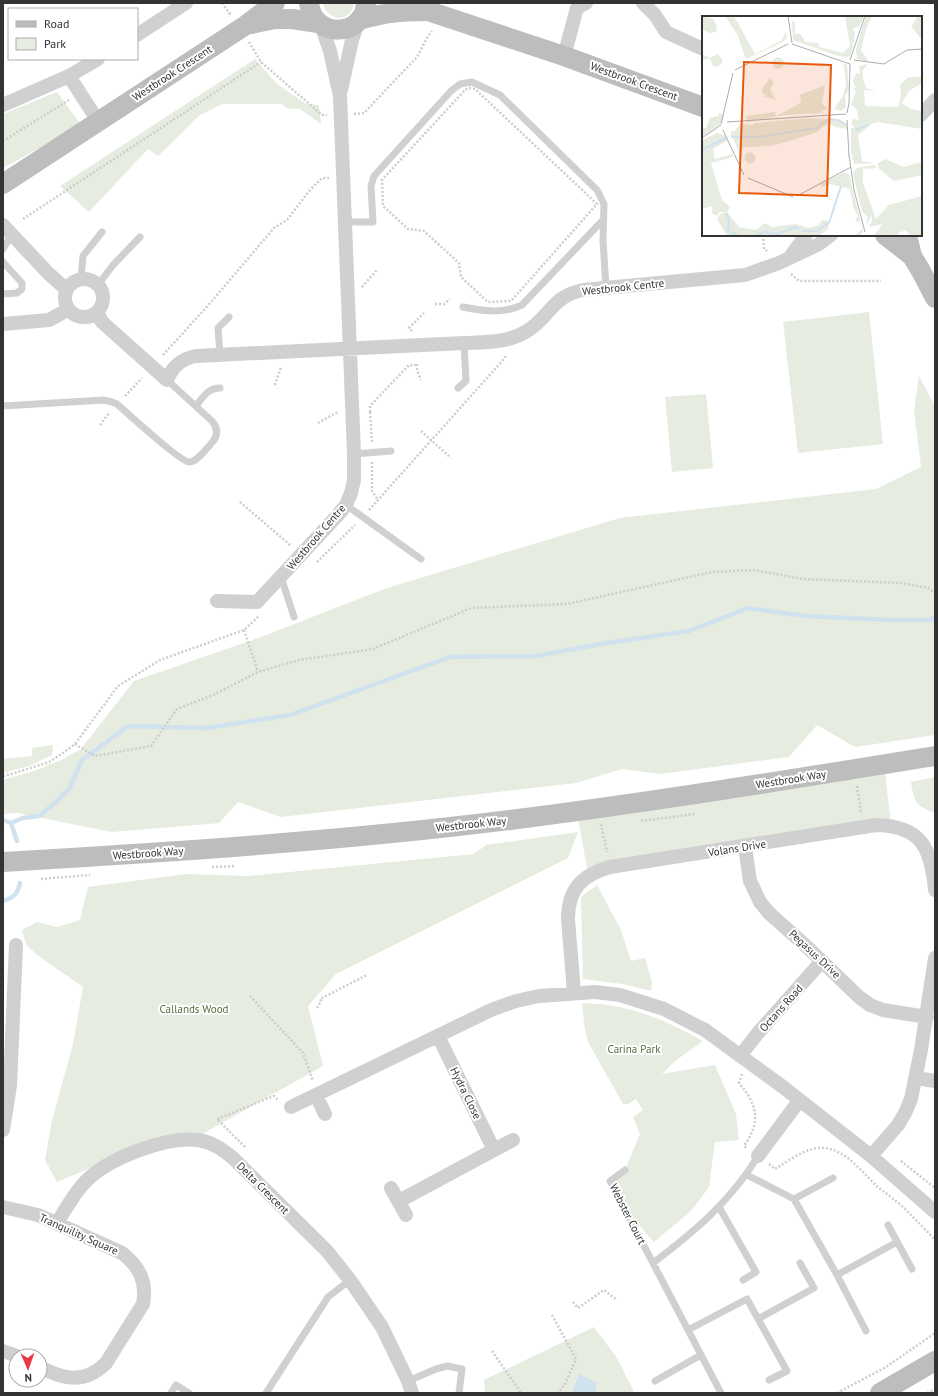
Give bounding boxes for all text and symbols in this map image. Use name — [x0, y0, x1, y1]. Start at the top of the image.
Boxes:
legend — [8, 8, 138, 60]
text: Road — [44, 16, 69, 31]
inset map — [702, 16, 922, 236]
text: Park — [44, 36, 66, 51]
street label: Westbrook Crescent — [130, 42, 215, 104]
street label: Westbrook Crescent — [588, 59, 680, 103]
street label: Westbrook Centre — [581, 276, 665, 298]
street label: Westbrook Centre — [284, 501, 349, 573]
street label: Westbrook Way — [755, 766, 828, 791]
street label: Westbrook Way — [435, 813, 508, 835]
street label: Volans Drive — [706, 836, 767, 860]
street label: Westbrook Way — [112, 843, 185, 862]
street label: Pegasus Drive — [786, 927, 844, 982]
street label: Octans Road — [756, 982, 806, 1034]
park label: Callands Wood — [159, 1002, 229, 1016]
park label: Carina Park — [608, 1042, 661, 1056]
street label: Hydra Close — [447, 1065, 485, 1122]
street label: Delta Crescent — [234, 1159, 292, 1217]
street label: Webster Court — [607, 1181, 649, 1247]
street label: Tranquility Square — [37, 1210, 121, 1258]
north arrow — [8, 1348, 48, 1388]
text: N — [24, 1371, 32, 1385]

